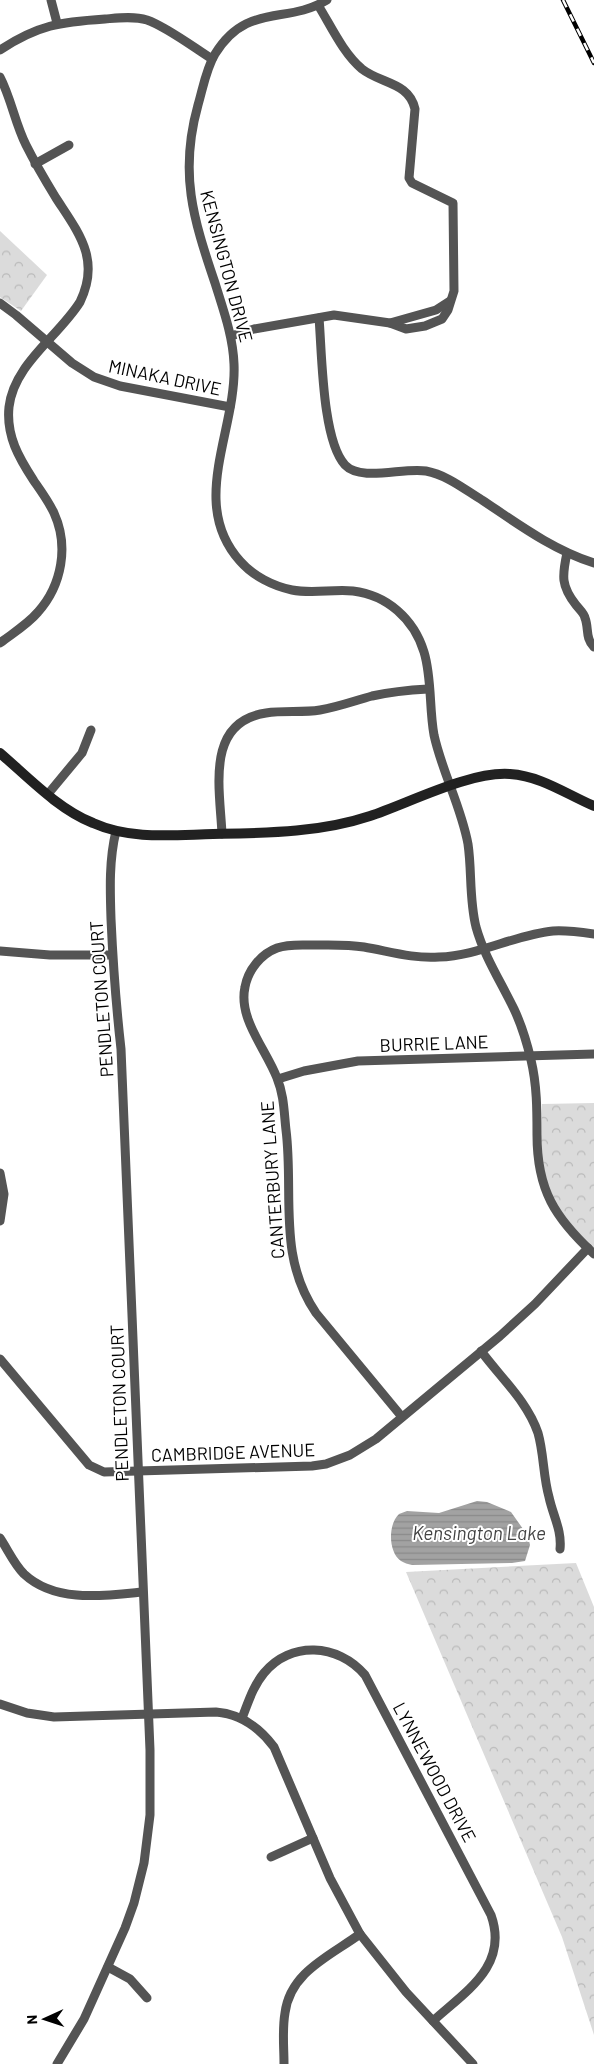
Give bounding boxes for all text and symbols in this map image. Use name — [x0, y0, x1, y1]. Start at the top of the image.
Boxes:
street label: KENSINGTON DRIVE — [196, 187, 258, 345]
street label: MINAKA DRIVE — [107, 354, 223, 400]
street label: PENDLETON COURT — [85, 920, 117, 1078]
street label: BURRIE LANE — [379, 1030, 489, 1056]
street label: CANTERBURY LANE — [256, 1100, 288, 1260]
street label: PENDLETON COURT — [105, 1324, 133, 1482]
street label: CAMBRIDGE AVENUE — [151, 1438, 315, 1466]
water label: Kensington Lake — [412, 1521, 546, 1544]
street label: LYNNEWOOD DRIVE — [389, 1698, 481, 1846]
north arrow — [20, 1994, 70, 2044]
text: N — [23, 2015, 40, 2025]

